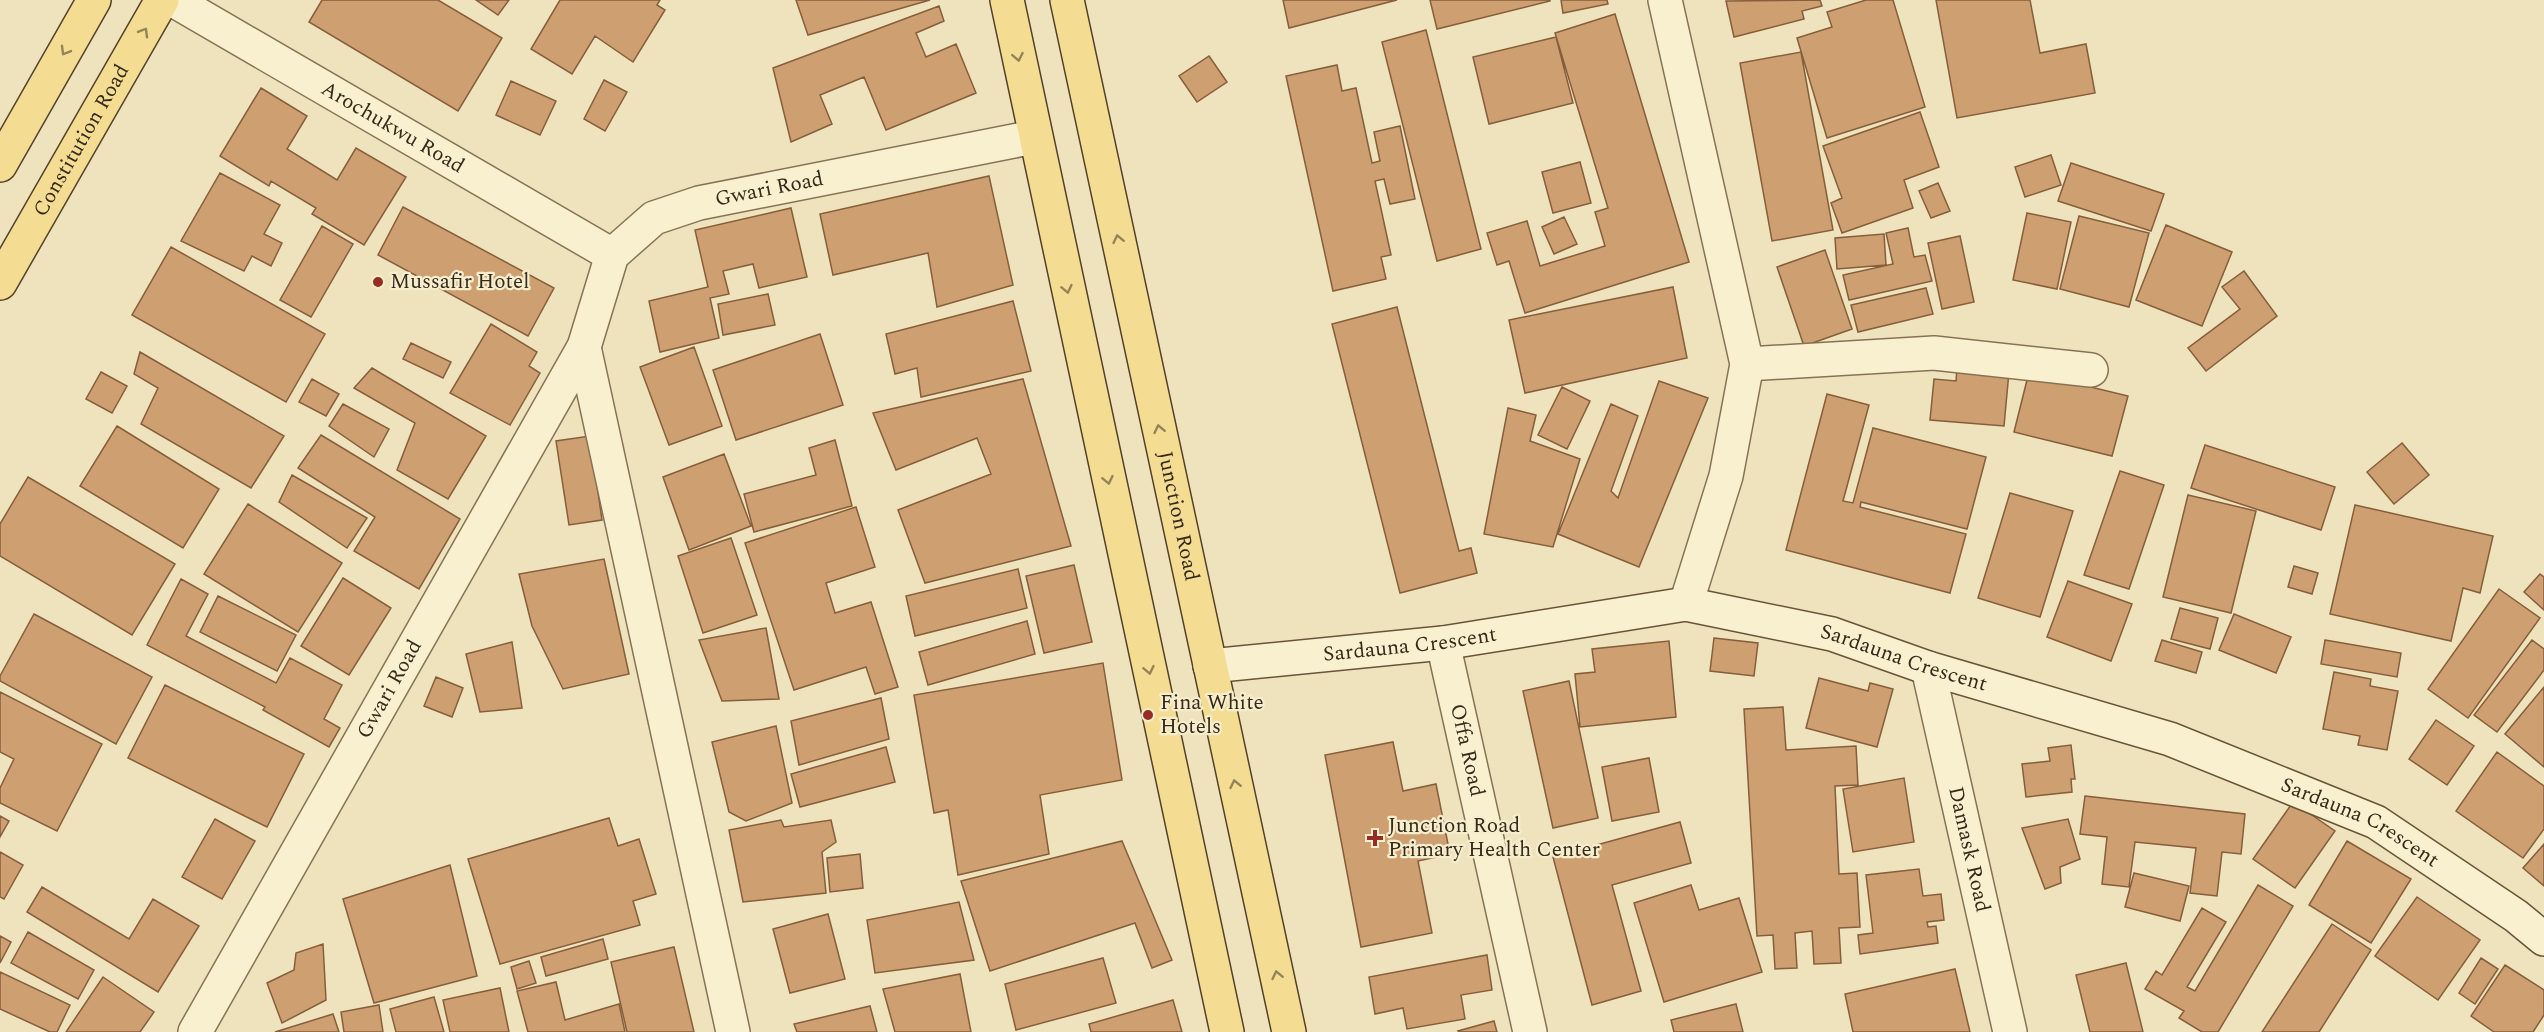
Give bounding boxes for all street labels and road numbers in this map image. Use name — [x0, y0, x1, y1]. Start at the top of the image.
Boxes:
street label: Constitution Road — [25, 58, 138, 223]
street label: Arochukwu Road — [315, 73, 471, 182]
street label: Gwari Road — [712, 163, 826, 215]
street label: Junction Road — [1148, 448, 1208, 584]
street label: Sardauna Crescent — [1818, 616, 1991, 701]
street label: Sardauna Crescent — [1322, 619, 1499, 671]
street label: Gwari Road — [349, 634, 431, 745]
street label: Offa Road — [1441, 701, 1493, 800]
street label: Sardauna Crescent — [2276, 769, 2445, 876]
street label: Damask Road — [1939, 783, 1999, 916]

